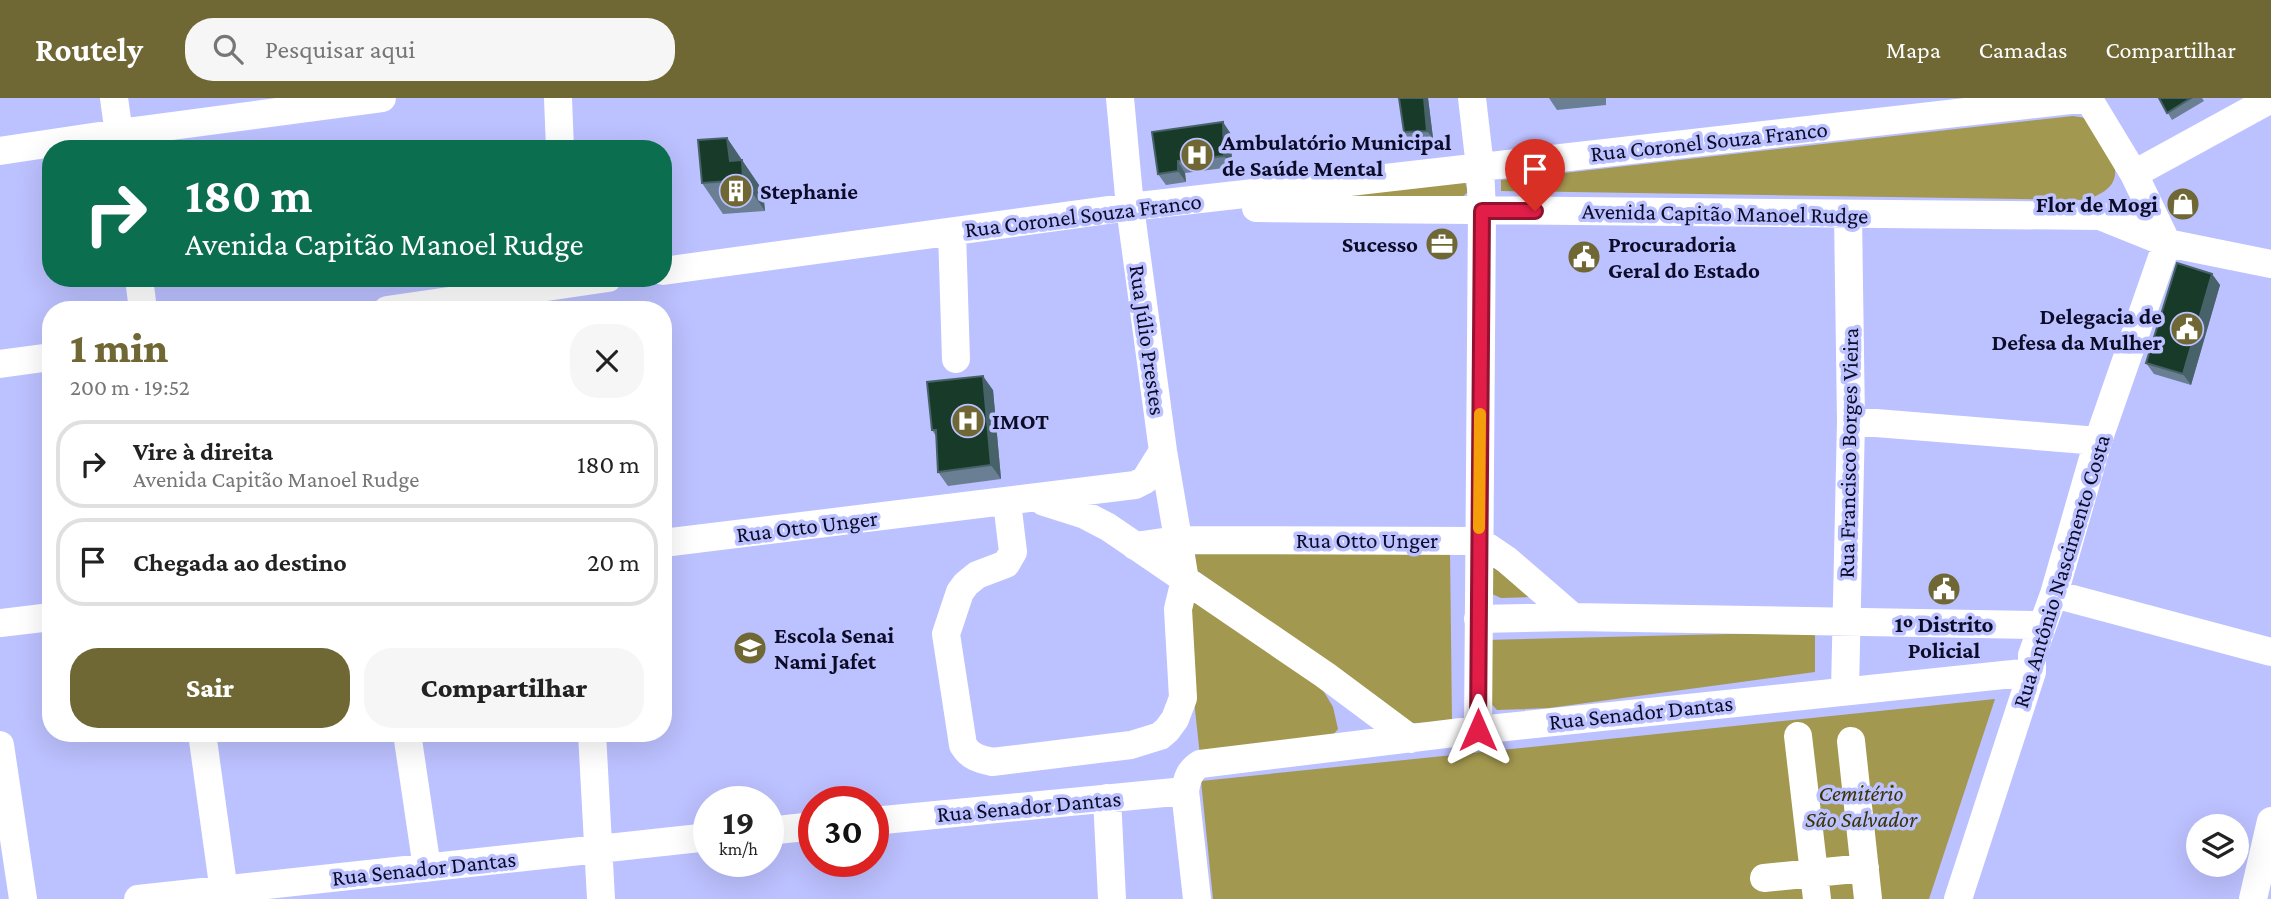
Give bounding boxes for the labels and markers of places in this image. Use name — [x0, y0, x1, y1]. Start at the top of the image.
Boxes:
place label: Ambulatório Municipal de Saúde Mental — [1221, 129, 1452, 181]
hospital icon: Ambulatório Municipal de Saúde Mental — [1178, 136, 1216, 174]
pin — [1505, 139, 1565, 211]
building icon: Stephanie — [717, 172, 755, 210]
place label: Stephanie — [760, 178, 858, 204]
shop icon: Flor de Mogi — [2164, 185, 2202, 223]
place label: Flor de Mogi — [2036, 191, 2158, 217]
office icon: Sucesso — [1423, 225, 1461, 263]
place label: Sucesso — [1342, 231, 1418, 257]
place label: Procuradoria Geral do Estado — [1608, 231, 1760, 283]
public building icon: Procuradoria Geral do Estado — [1565, 238, 1603, 276]
place label: Delegacia de Defesa da Mulher — [1991, 303, 2162, 355]
public building icon: Delegacia de Defesa da Mulher — [2168, 310, 2206, 348]
hospital icon: IMOT — [949, 402, 987, 440]
place label: IMOT — [992, 408, 1049, 434]
public building icon: 1º Distrito Policial — [1925, 570, 1963, 608]
place label: 1º Distrito Policial — [1894, 611, 1994, 663]
place label: Escola Senai Nami Jafet — [774, 622, 895, 674]
school or university icon: Escola Senai Nami Jafet — [731, 629, 769, 667]

